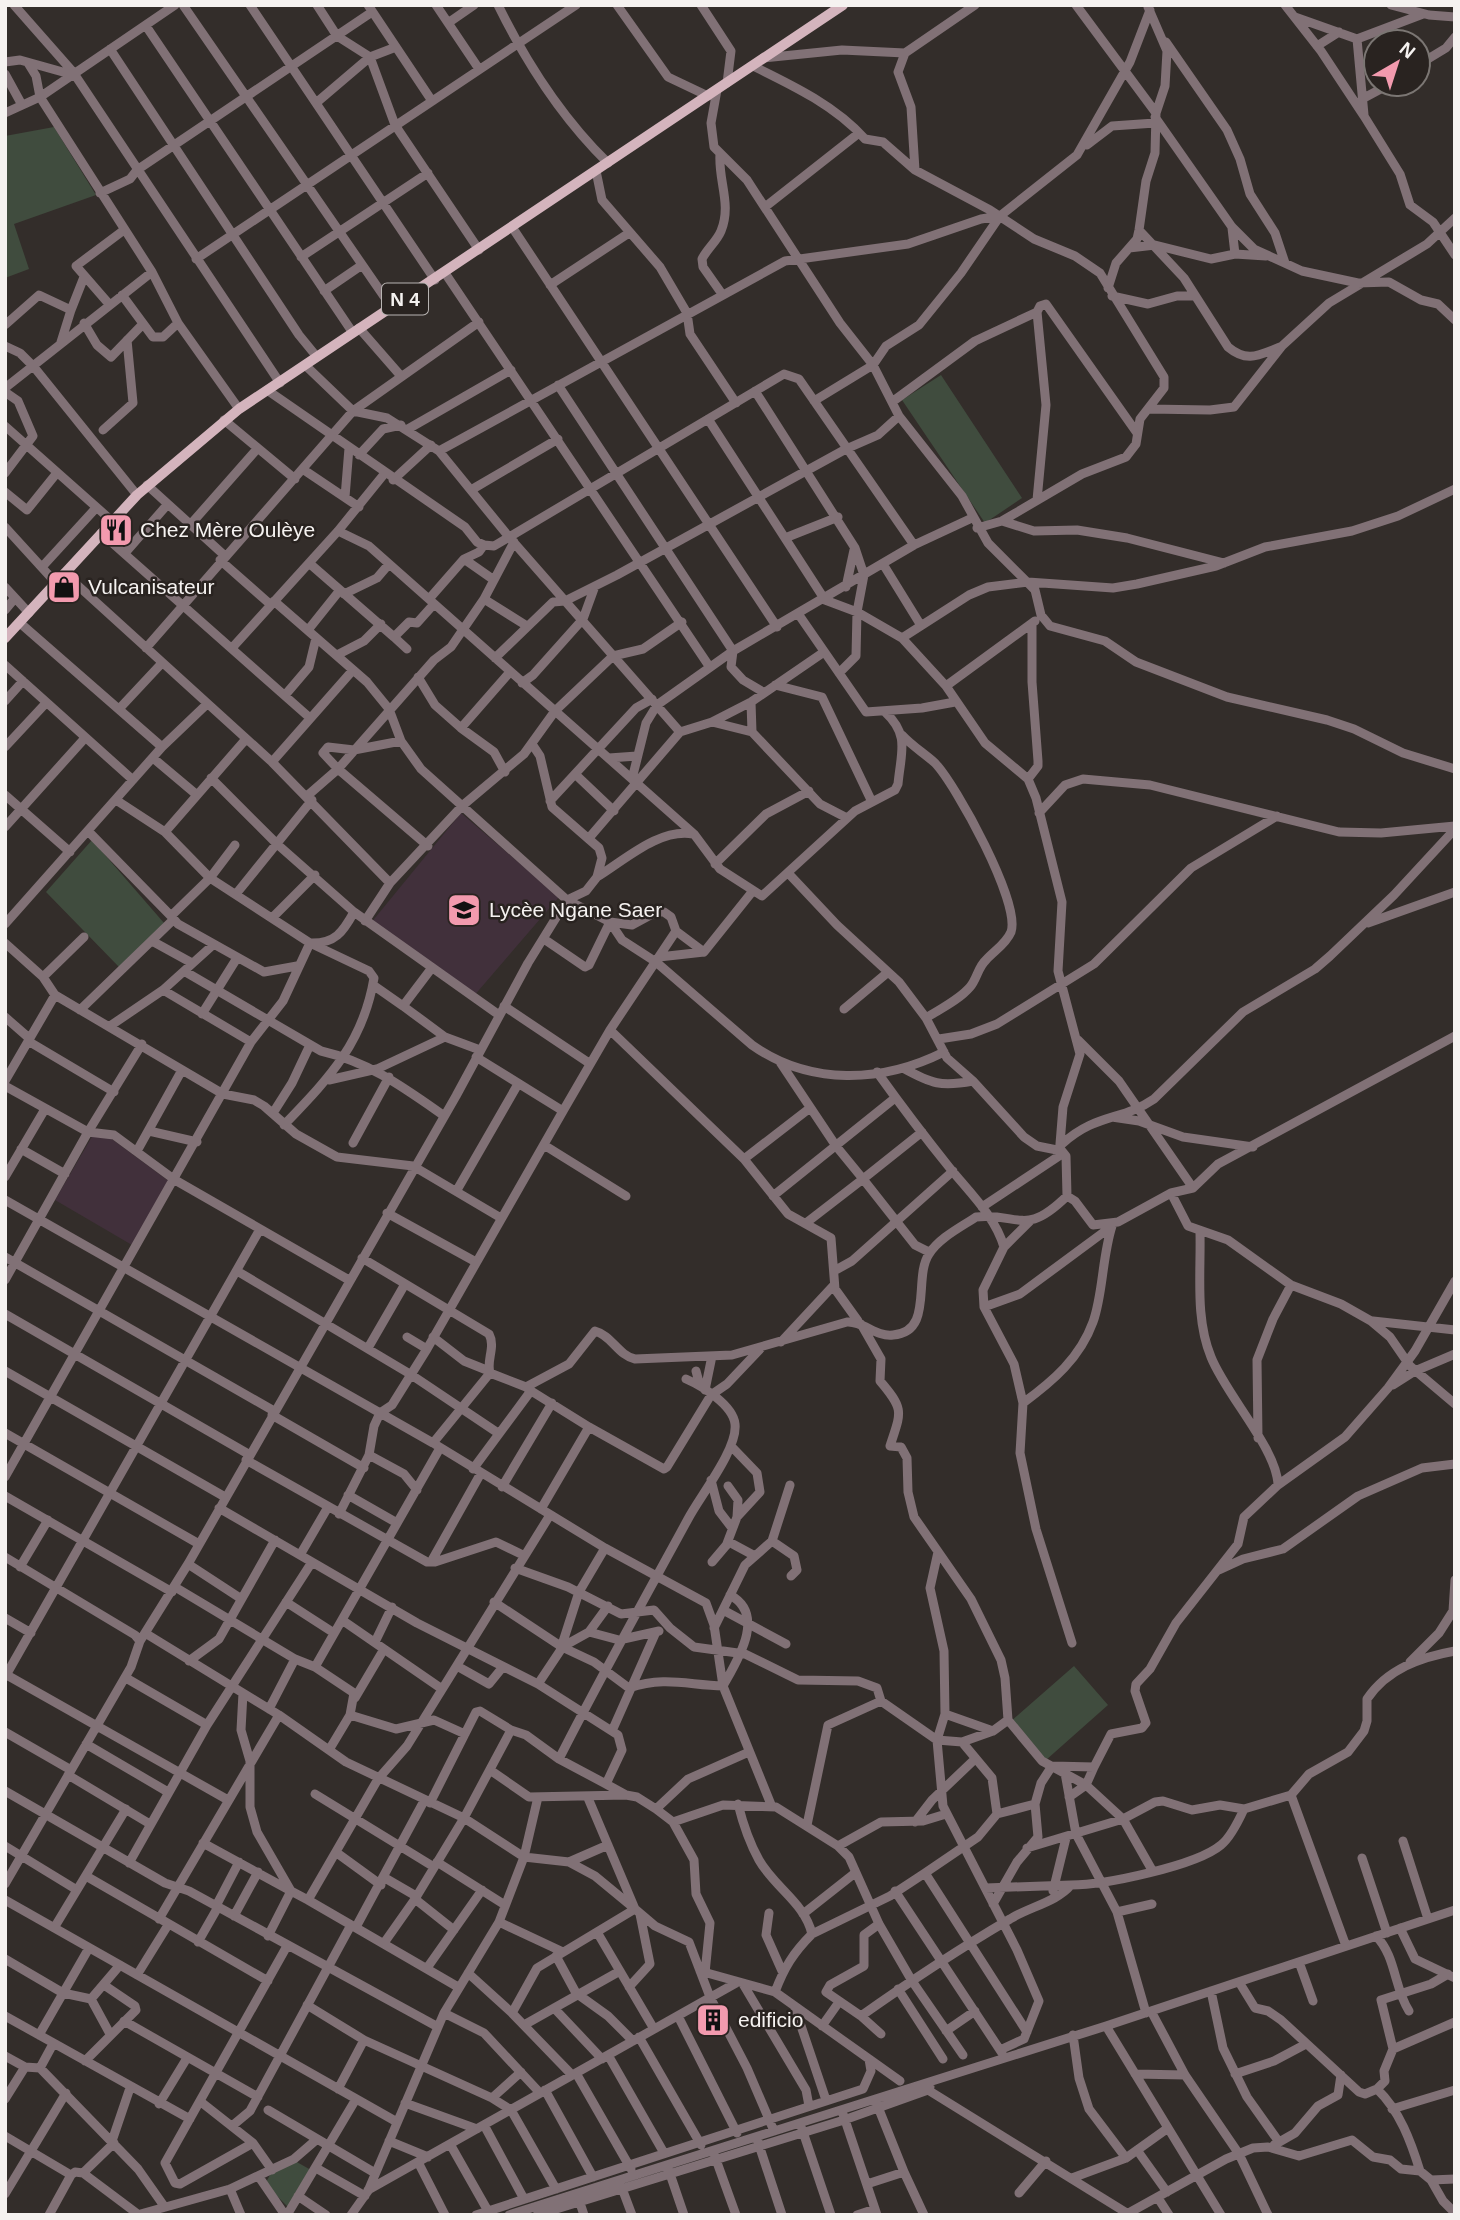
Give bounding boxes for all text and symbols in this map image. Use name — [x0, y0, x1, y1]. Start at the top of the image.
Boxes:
north arrow — [1362, 28, 1432, 98]
text: N — [1395, 38, 1419, 63]
road number: N 4 — [382, 284, 428, 314]
restaurant icon: Chez Mère Oulèye — [97, 511, 135, 549]
place label: Chez Mère Oulèye — [140, 518, 315, 541]
shop icon: Vulcanisateur — [45, 568, 83, 606]
place label: Vulcanisateur — [88, 575, 214, 598]
school or university icon: Lycèe Ngane Saer — [445, 891, 483, 929]
place label: Lycèe Ngane Saer — [489, 898, 662, 921]
building icon: edificio — [694, 2001, 732, 2039]
place label: edificio — [738, 2008, 803, 2031]

